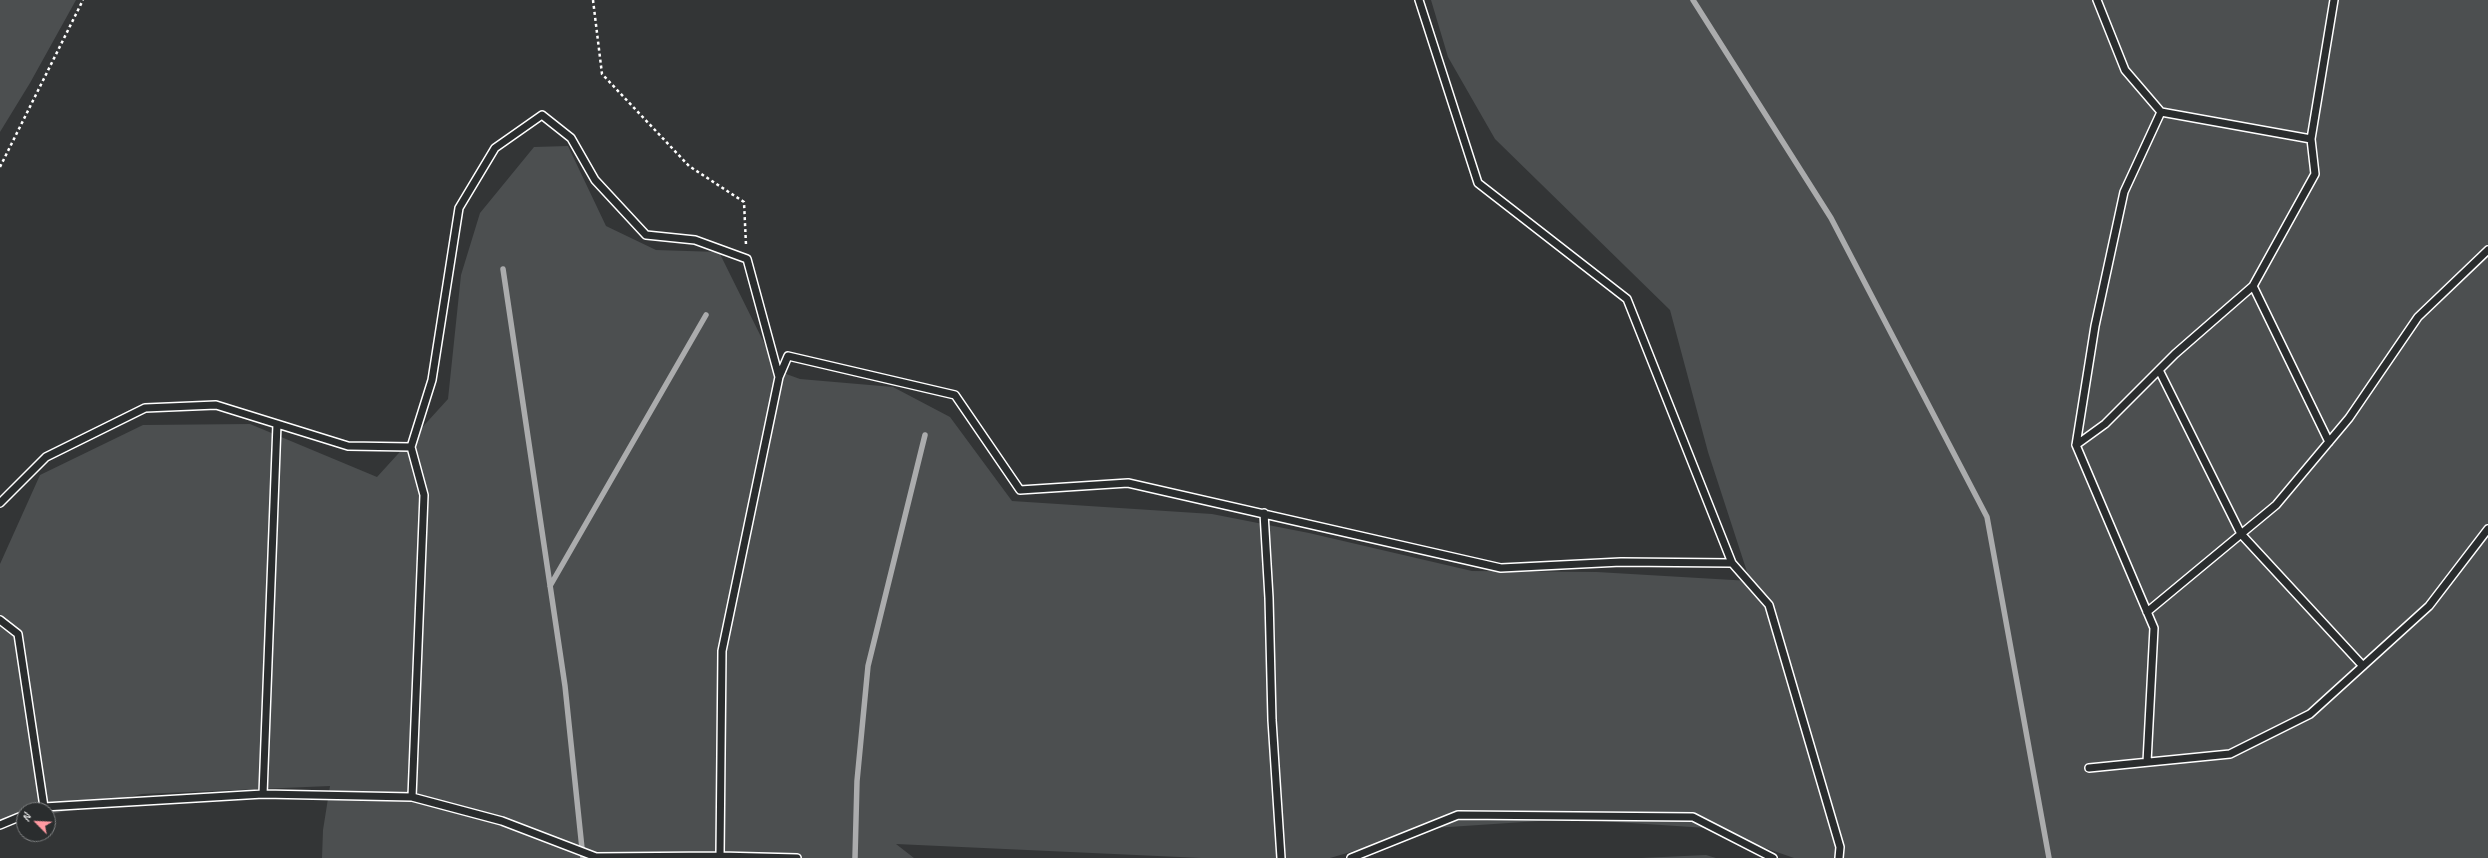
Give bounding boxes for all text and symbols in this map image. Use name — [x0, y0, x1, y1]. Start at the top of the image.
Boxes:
north arrow — [16, 802, 56, 842]
text: N — [18, 812, 34, 823]

